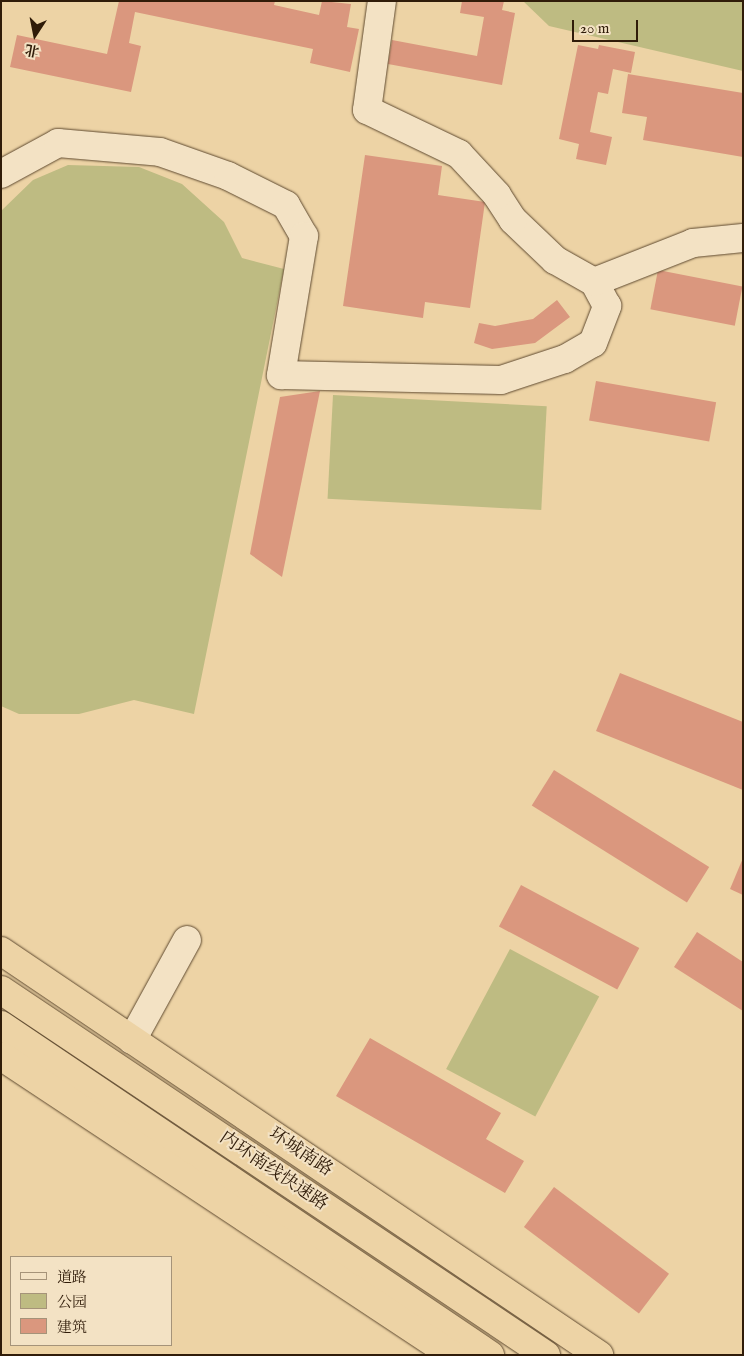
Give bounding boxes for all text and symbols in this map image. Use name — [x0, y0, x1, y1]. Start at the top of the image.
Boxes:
north arrow — [10, 10, 60, 60]
scale bar — [574, 10, 640, 42]
text: 20 m — [580, 19, 609, 38]
text: 北 — [24, 40, 41, 60]
street label: 环城南路 — [264, 1124, 336, 1182]
street label: 内环南线快速路 — [215, 1128, 331, 1216]
legend — [10, 1256, 172, 1346]
text: 道路 — [57, 1268, 87, 1287]
text: 公园 — [57, 1293, 87, 1312]
text: 建筑 — [57, 1318, 87, 1337]

